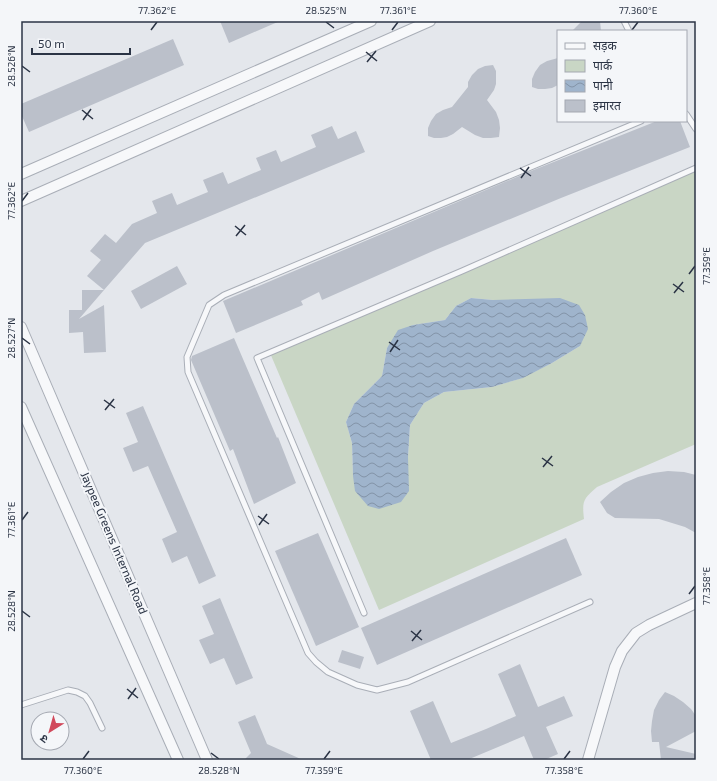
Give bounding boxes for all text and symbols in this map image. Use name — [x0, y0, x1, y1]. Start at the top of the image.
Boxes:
text: 77.362°E — [138, 4, 176, 16]
text: 28.525°N — [306, 4, 347, 16]
text: 77.361°E — [380, 4, 417, 16]
text: 77.360°E — [619, 4, 658, 16]
scale bar — [32, 30, 130, 56]
legend — [557, 30, 687, 122]
text: 50 m — [38, 36, 65, 50]
text: सड़क — [593, 38, 618, 53]
text: 28.526°N — [5, 45, 17, 87]
text: पार्क — [593, 58, 613, 72]
text: पानी — [593, 78, 614, 92]
text: इमारत — [593, 98, 622, 113]
text: 77.362°E — [5, 182, 17, 220]
text: 77.359°E — [700, 247, 712, 285]
text: 28.527°N — [5, 318, 17, 358]
street label: Jaypee Greens Internal Road — [78, 469, 151, 616]
text: 77.361°E — [5, 501, 17, 538]
text: 77.358°E — [700, 566, 712, 605]
text: 28.528°N — [5, 590, 17, 632]
north arrow — [30, 711, 70, 751]
text: उ — [37, 732, 50, 747]
text: 77.360°E — [64, 764, 103, 776]
text: 28.528°N — [198, 764, 240, 776]
text: 77.359°E — [305, 764, 343, 776]
text: 77.358°E — [545, 764, 584, 776]

